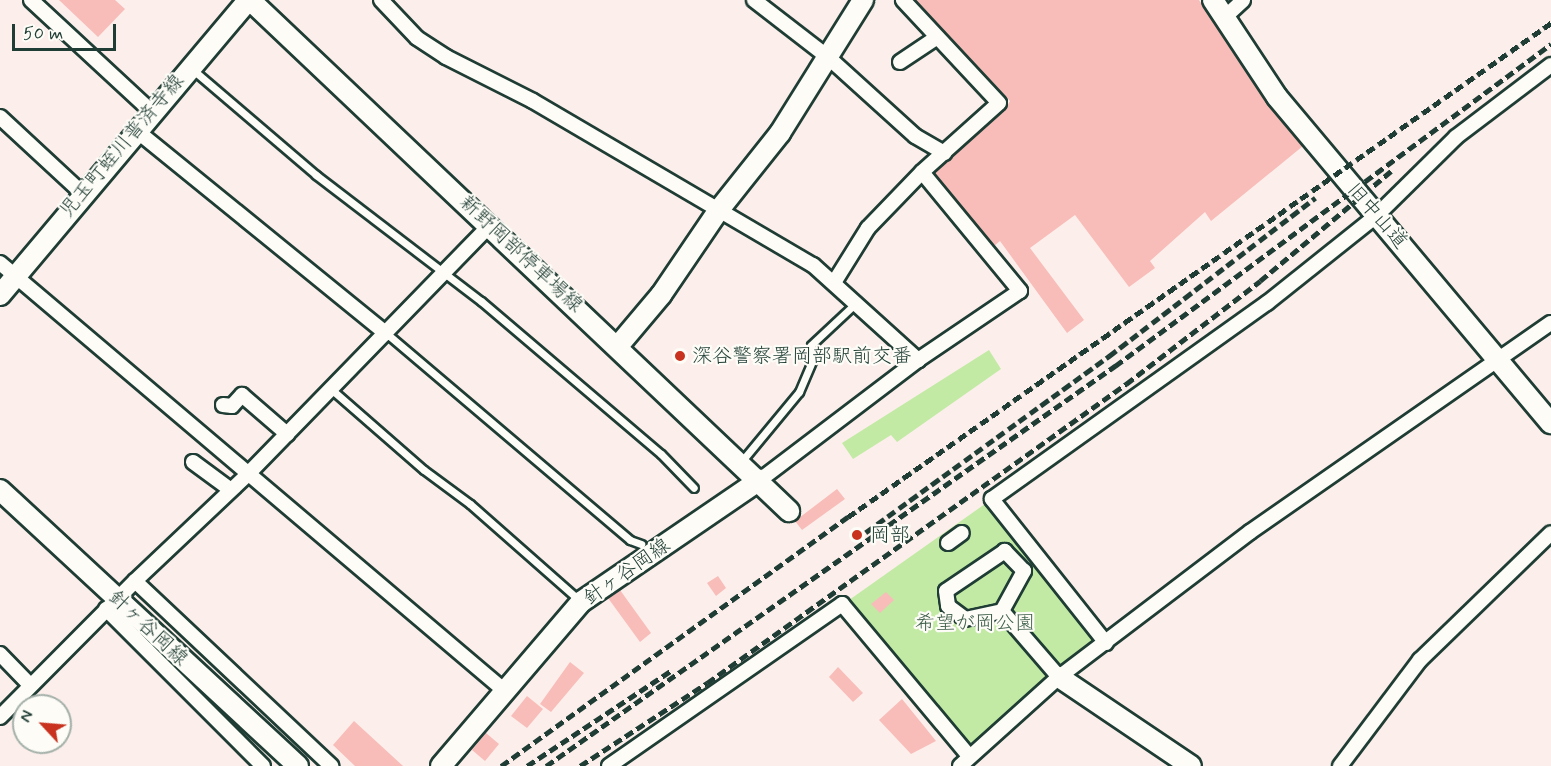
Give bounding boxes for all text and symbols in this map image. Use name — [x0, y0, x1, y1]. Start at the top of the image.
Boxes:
scale bar — [15, 12, 118, 50]
text: 50 m — [23, 22, 63, 46]
street label: 児玉町蛭川普済寺線 — [55, 69, 189, 223]
street label: 旧中山道 — [1342, 178, 1412, 254]
street label: 新野岡部停車場線 — [454, 191, 588, 317]
place label: 深谷警察署岡部駅前交番 — [692, 344, 912, 368]
marker: 深谷警察署岡部駅前交番 — [673, 349, 687, 363]
place label: 岡部 — [870, 523, 910, 547]
marker: 岡部 — [848, 526, 866, 544]
street label: 針ヶ谷岡線 — [579, 533, 675, 611]
street label: 針ヶ谷岡線 — [103, 585, 193, 671]
park label: 希望が岡公園 — [915, 611, 1035, 635]
north arrow — [12, 694, 72, 754]
text: N — [15, 707, 39, 726]

